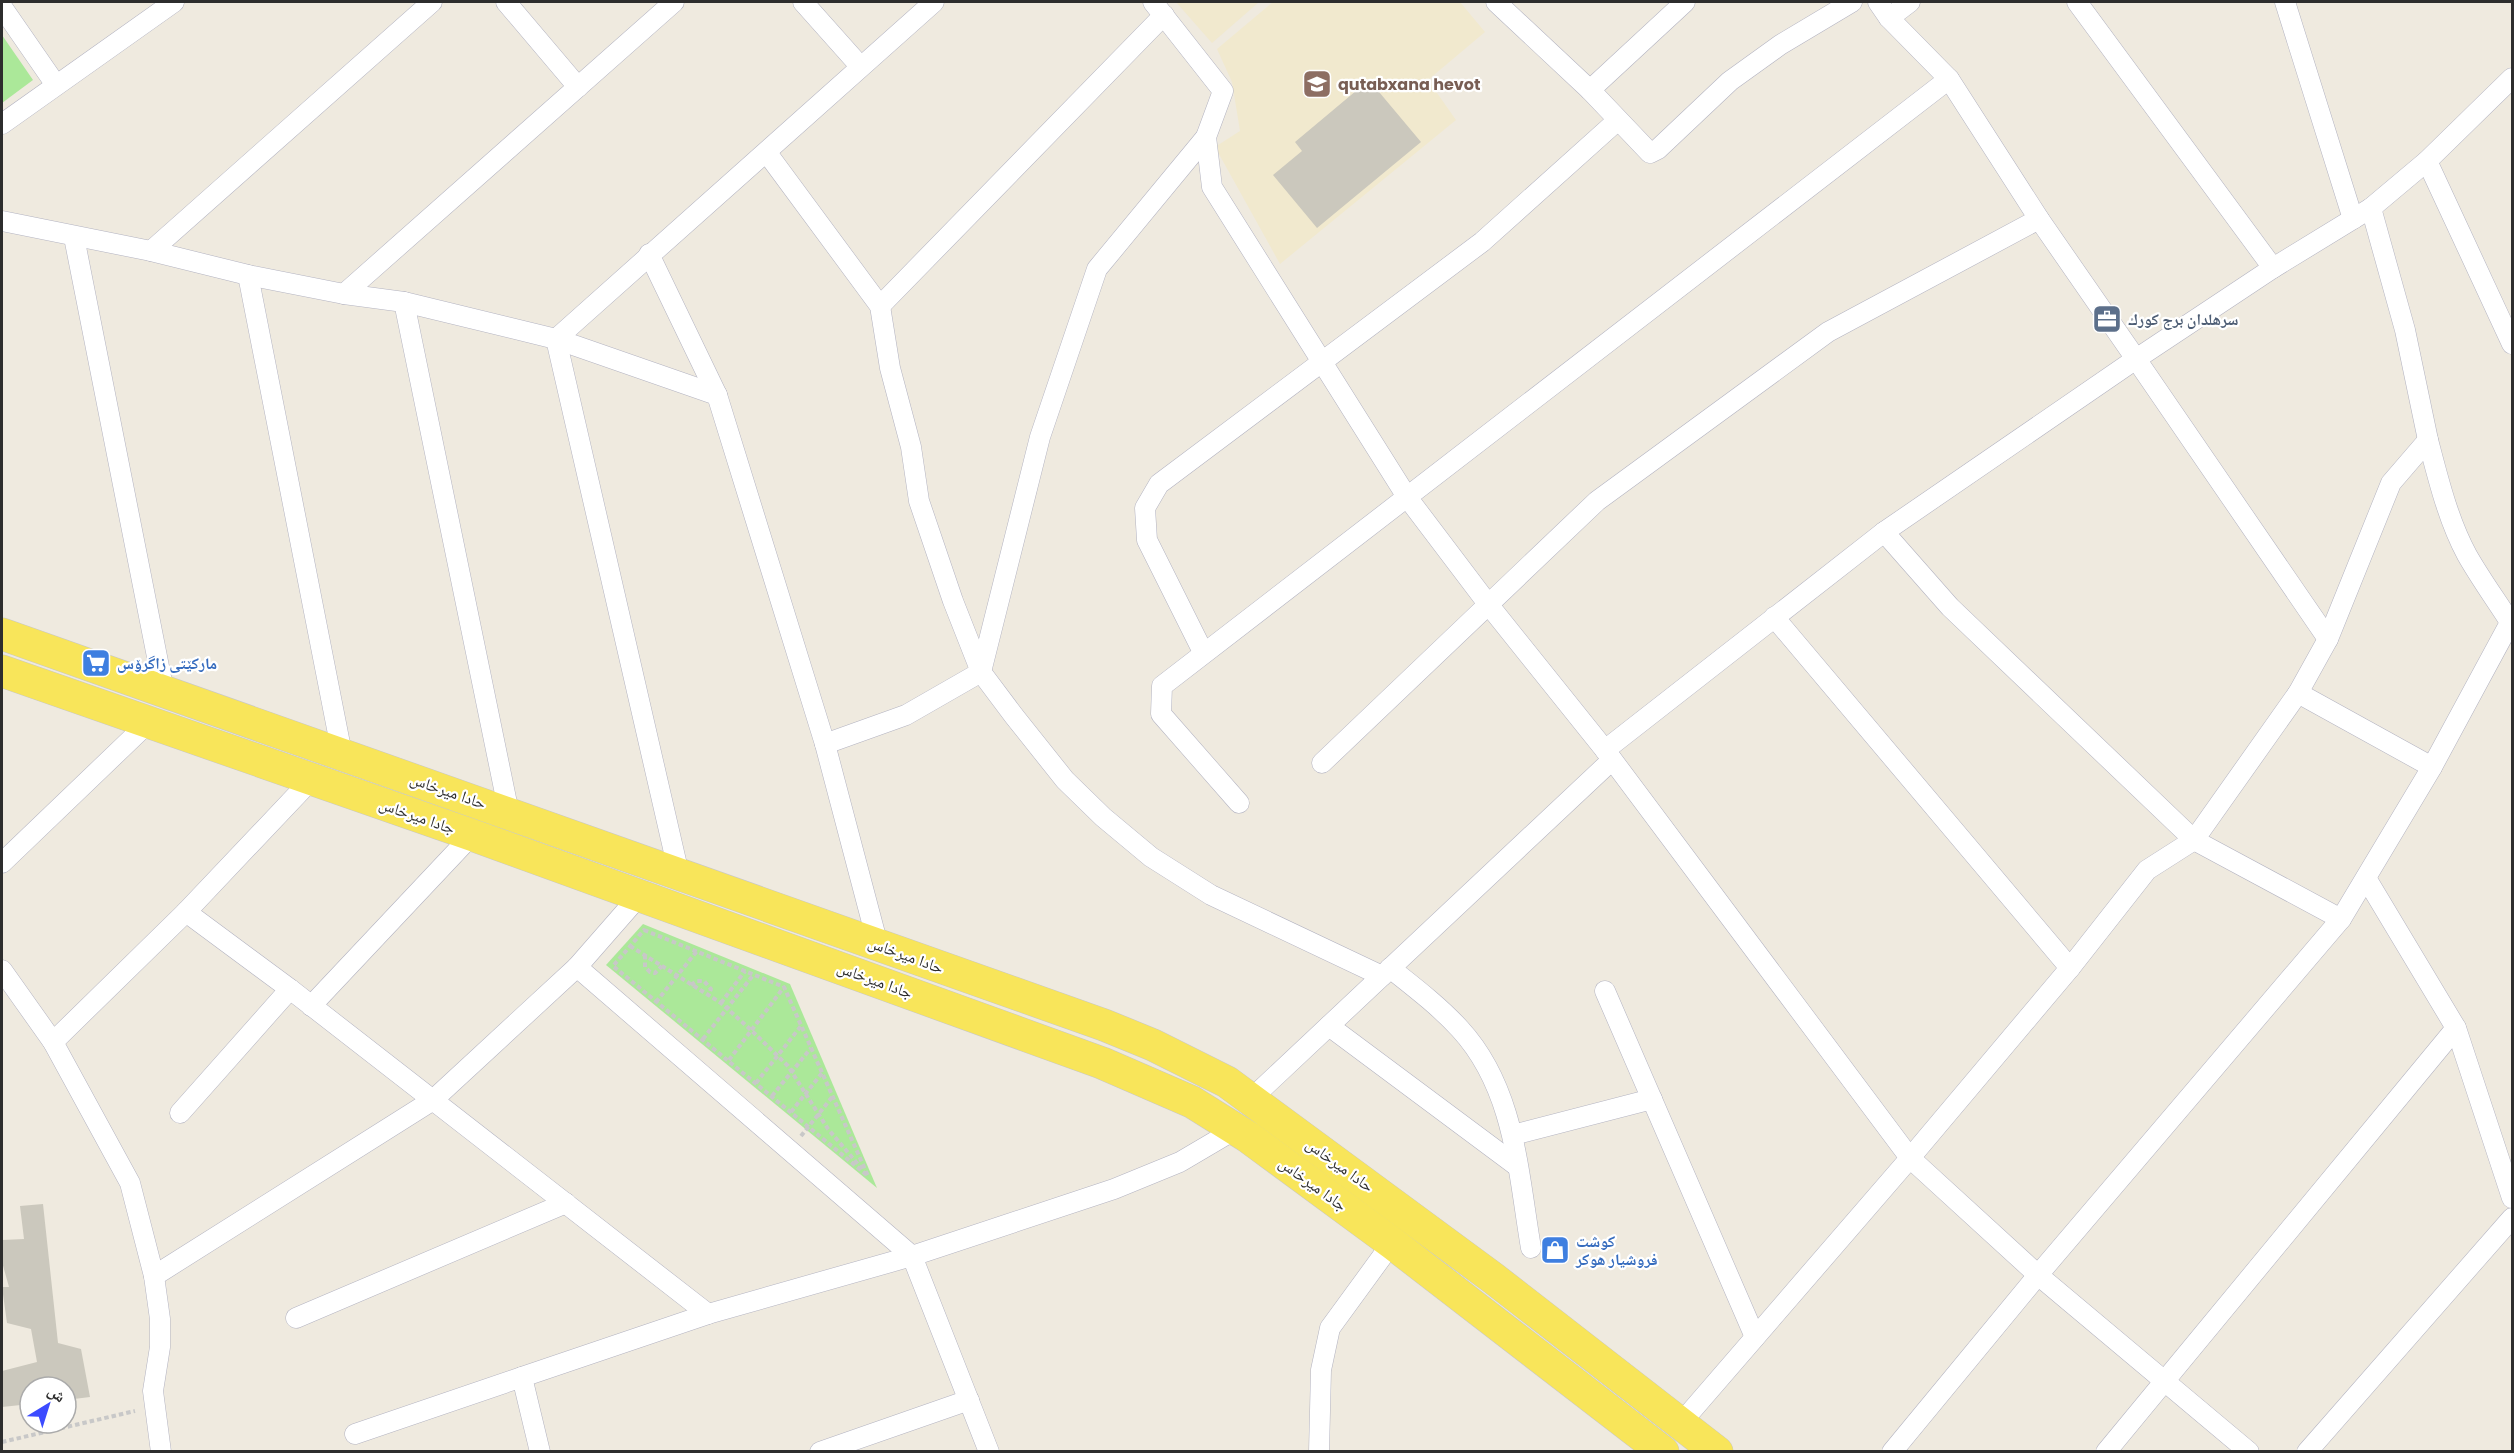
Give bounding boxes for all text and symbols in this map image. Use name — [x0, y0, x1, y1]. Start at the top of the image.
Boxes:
school or university icon: qutabxana hevot — [1301, 68, 1333, 100]
place label: qutabxana hevot — [1338, 73, 1481, 96]
office icon: سرهلدان برج كورك — [2091, 303, 2123, 335]
place label: سرهلدان برج كورك — [2128, 308, 2238, 331]
supermarket icon: مارکێتی زاگرۆس — [80, 647, 112, 679]
place label: مارکێتی زاگرۆس — [117, 652, 217, 675]
street label: حادا ميرخاس — [407, 767, 489, 815]
street label: جادا ميرخاس — [376, 792, 458, 840]
street label: حادا ميرخاس — [865, 931, 947, 979]
street label: جادا ميرخاس — [834, 956, 916, 1004]
street label: حادا ميرخاس — [1301, 1133, 1379, 1197]
street label: جادا ميرخاس — [1274, 1152, 1352, 1216]
place label: كوشت فروشيار هوكر — [1575, 1230, 1658, 1271]
shop icon: كوشت فروشيار هوكر — [1539, 1234, 1571, 1266]
north arrow — [18, 1375, 78, 1435]
text: ش — [43, 1379, 71, 1408]

